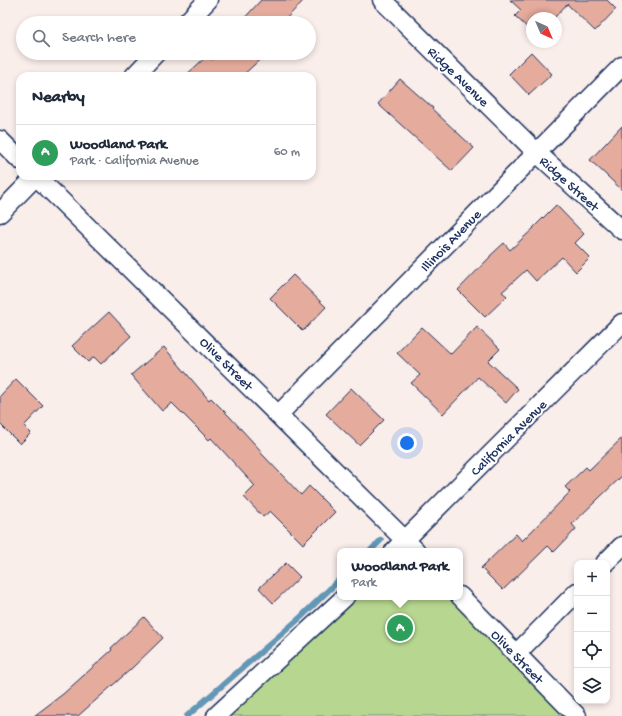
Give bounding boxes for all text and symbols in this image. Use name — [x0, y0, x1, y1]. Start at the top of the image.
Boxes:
north arrow — [526, 12, 562, 48]
search box — [16, 16, 316, 60]
icon: search — [30, 27, 52, 49]
text: Search here — [62, 29, 136, 47]
street label: Ridge Avenue — [423, 44, 492, 112]
text: Nearby — [32, 88, 85, 108]
text: Woodland Park — [70, 136, 167, 154]
text: A — [41, 145, 49, 160]
text: 60 m — [274, 145, 300, 160]
text: Park · California Avenue — [70, 154, 199, 169]
street label: Ridge Street — [535, 154, 603, 217]
street label: Illinois Avenue — [418, 206, 486, 276]
street label: Olive Street — [195, 335, 256, 396]
street label: California Avenue — [468, 397, 552, 480]
your location — [397, 433, 417, 453]
popup — [337, 548, 463, 600]
text: Woodland Park — [352, 558, 448, 576]
map controls — [574, 560, 610, 704]
button: + — [574, 560, 610, 596]
text: Park — [352, 576, 376, 591]
button: − — [574, 596, 610, 632]
pin: A — [387, 613, 413, 643]
street label: Olive Street — [486, 627, 547, 689]
button: locate — [574, 632, 610, 668]
button: layers — [574, 668, 610, 704]

